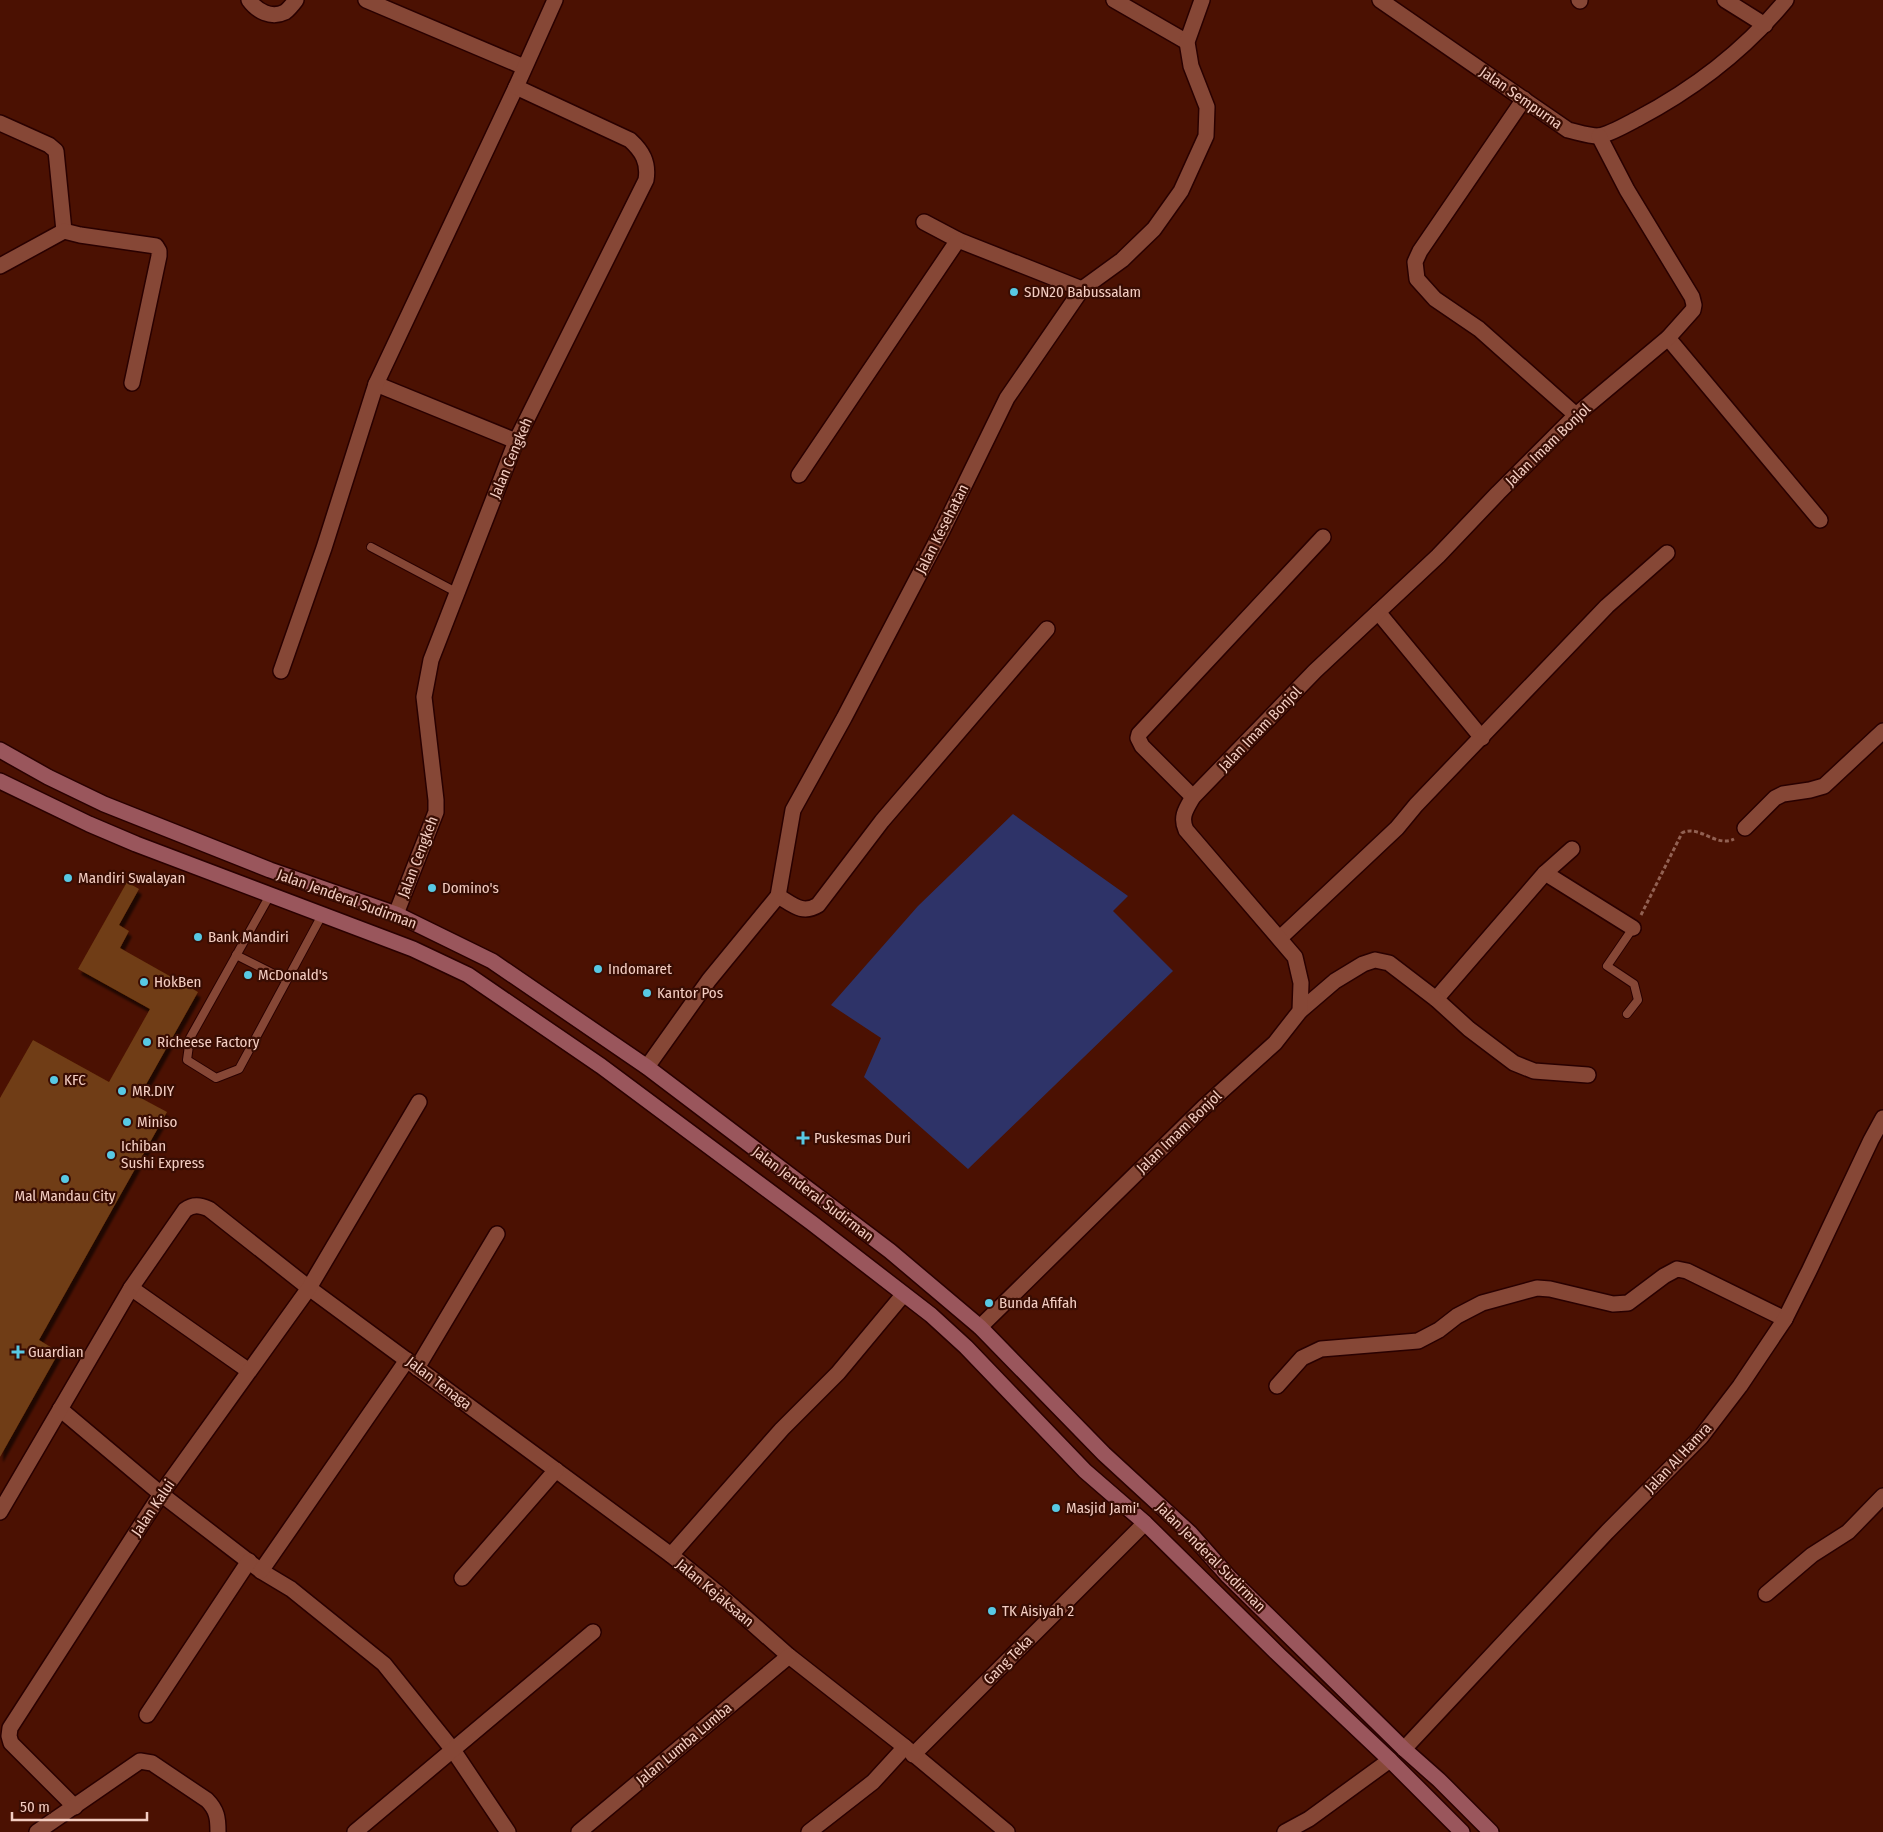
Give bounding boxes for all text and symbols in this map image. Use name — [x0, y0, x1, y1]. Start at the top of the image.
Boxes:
street label: Jalan Sempurna — [1476, 63, 1566, 133]
place label: SDN20 Babussalam — [1024, 283, 1141, 301]
marker: SDN20 Babussalam — [1008, 286, 1020, 298]
street label: Jalan Imam Bonjol — [1502, 400, 1594, 490]
street label: Jalan Cengkeh — [486, 415, 536, 501]
street label: Jalan Kesehatan — [912, 481, 972, 577]
street label: Jalan Imam Bonjol — [1215, 683, 1305, 775]
street label: Jalan Cengkeh — [394, 814, 442, 900]
street label: Jalan Jenderal Sudirman — [275, 865, 419, 933]
place label: Mandiri Swalayan — [78, 869, 185, 887]
marker: Mandiri Swalayan — [62, 872, 74, 884]
place label: Domino's — [442, 879, 499, 897]
marker: Domino's — [426, 882, 438, 894]
place label: Bank Mandiri — [208, 928, 289, 946]
marker: Bank Mandiri — [192, 931, 204, 943]
place label: Indomaret — [608, 960, 672, 978]
marker: Indomaret — [592, 963, 604, 975]
place label: McDonald's — [258, 966, 328, 984]
marker: McDonald's — [242, 969, 254, 981]
place label: HokBen — [154, 973, 202, 991]
marker: HokBen — [138, 976, 150, 988]
place label: Kantor Pos — [657, 984, 723, 1002]
marker: Kantor Pos — [641, 987, 653, 999]
place label: Richeese Factory — [157, 1033, 260, 1051]
marker: Richeese Factory — [141, 1036, 153, 1048]
place label: KFC — [64, 1071, 86, 1089]
marker: KFC — [48, 1074, 60, 1086]
place label: MR.DIY — [132, 1082, 175, 1100]
marker: MR.DIY — [116, 1085, 128, 1097]
street label: Jalan Imam Bonjol — [1133, 1087, 1225, 1177]
place label: Miniso — [137, 1113, 178, 1131]
marker: Miniso — [121, 1116, 133, 1128]
place label: Puskesmas Duri — [814, 1129, 911, 1147]
marker: Puskesmas Duri — [796, 1131, 810, 1145]
place label: Ichiban Sushi Express — [121, 1137, 204, 1172]
street label: Jalan Jenderal Sudirman — [749, 1142, 877, 1246]
marker: Ichiban Sushi Express — [105, 1149, 117, 1161]
marker: Mal Mandau City — [59, 1173, 71, 1185]
place label: Mal Mandau City — [15, 1187, 116, 1205]
place label: Bunda Afifah — [999, 1294, 1077, 1312]
marker: Bunda Afifah — [983, 1297, 995, 1309]
place label: Guardian — [28, 1343, 84, 1361]
marker: Guardian — [12, 1346, 24, 1358]
street label: Jalan Tenaga — [403, 1353, 475, 1413]
street label: Jalan Al Hamra — [1641, 1419, 1715, 1497]
street label: Jalan Kalui — [127, 1476, 179, 1540]
place label: Masjid Jami' — [1066, 1499, 1139, 1517]
street label: Jalan Jenderal Sudirman — [1153, 1499, 1269, 1615]
marker: Masjid Jami' — [1050, 1502, 1062, 1514]
street label: Jalan Kejaksaan — [672, 1555, 758, 1631]
place label: TK Aisiyah 2 — [1002, 1602, 1075, 1620]
marker: TK Aisiyah 2 — [986, 1605, 998, 1617]
street label: Gang Teka — [980, 1632, 1036, 1688]
street label: Jalan Lumba Lumba — [632, 1699, 736, 1789]
scale bar — [12, 1790, 148, 1822]
text: 50 m — [20, 1798, 50, 1816]

